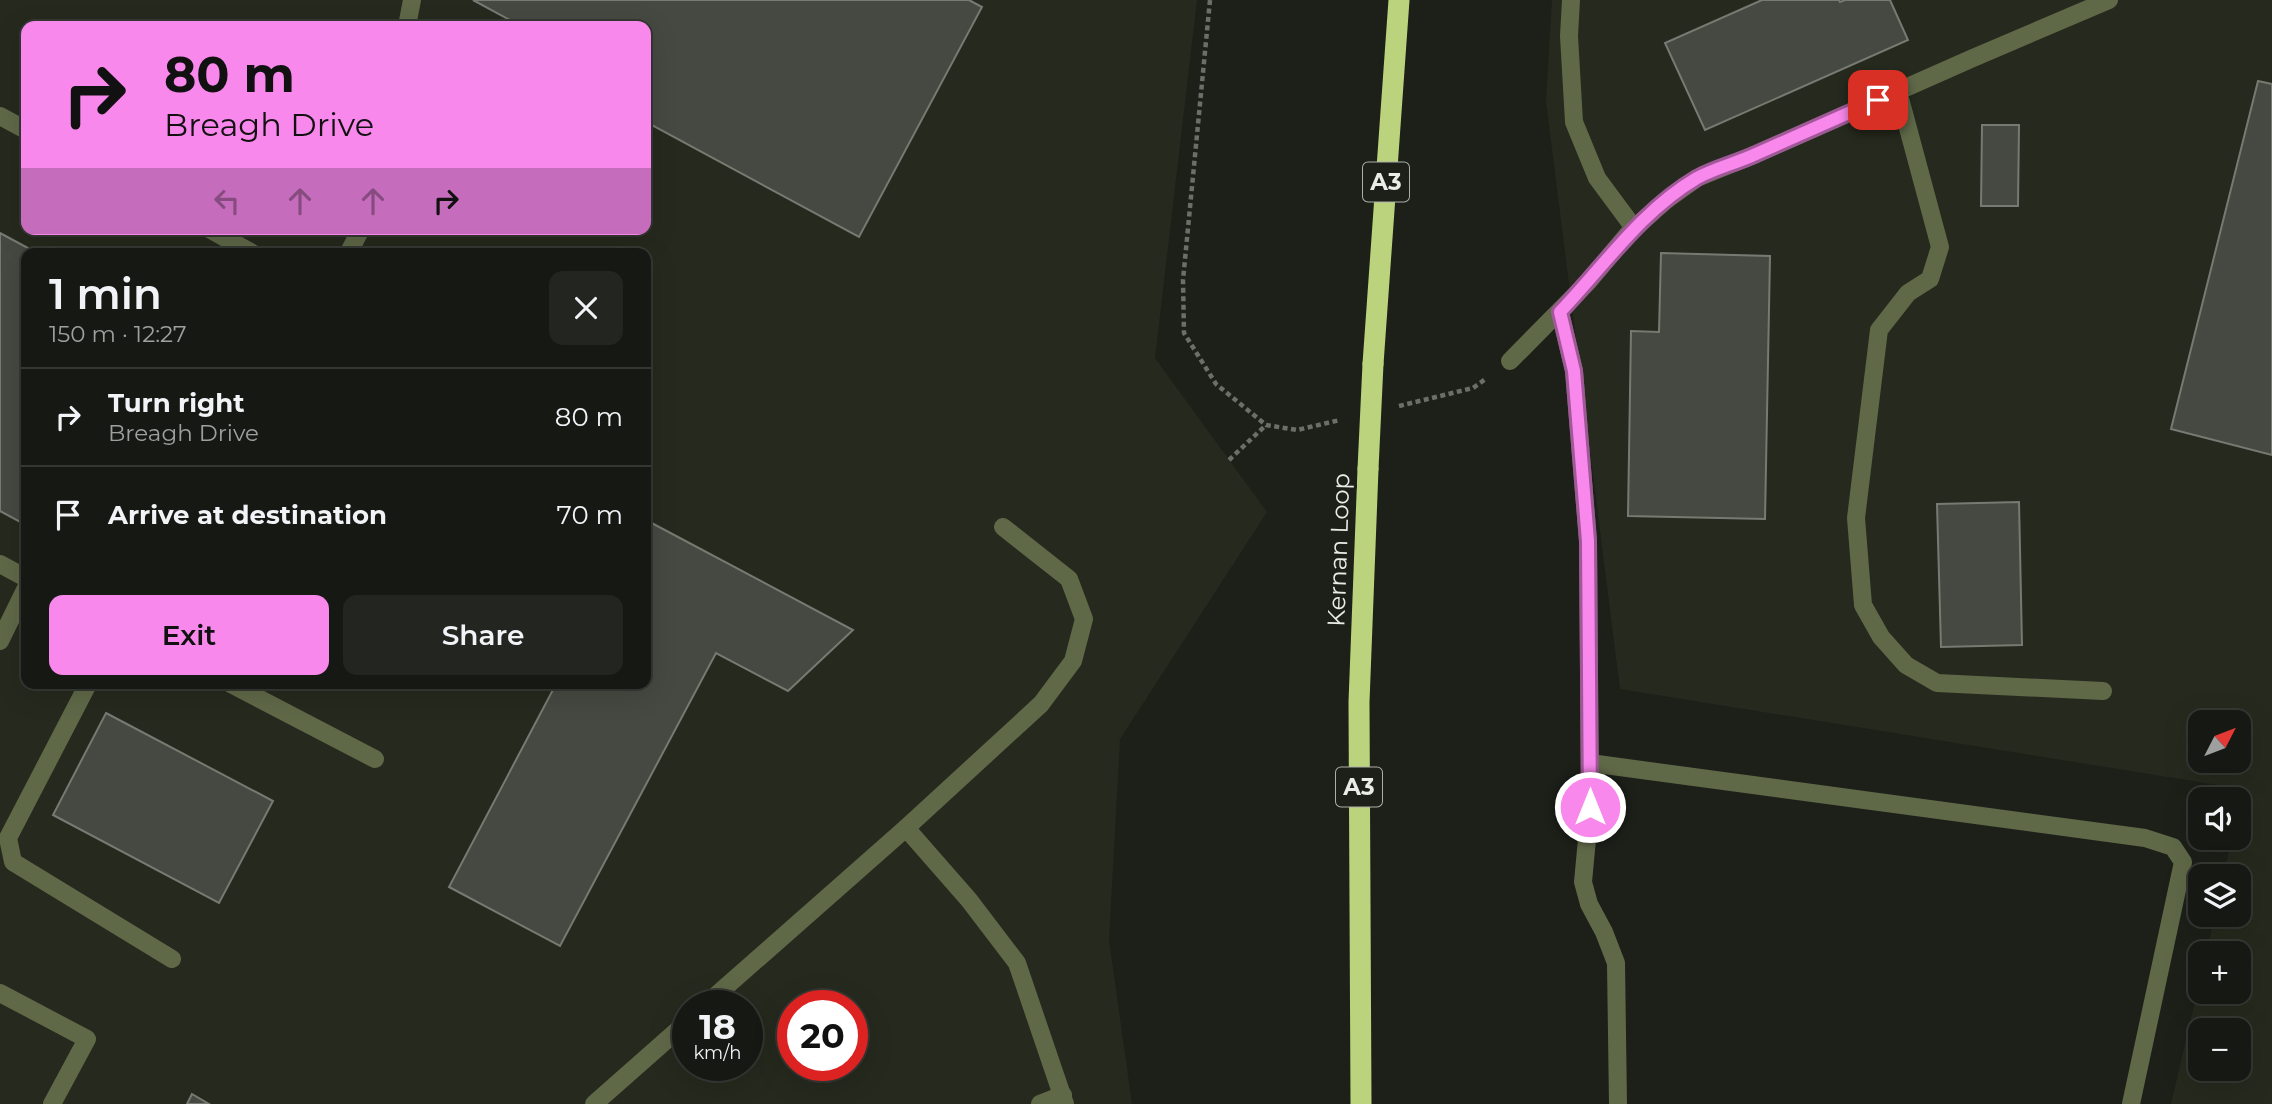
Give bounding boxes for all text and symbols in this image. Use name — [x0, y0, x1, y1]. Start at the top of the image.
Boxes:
text: 80 m — [164, 45, 295, 104]
icon: right — [49, 49, 140, 140]
pin — [1848, 70, 1908, 130]
icon: arrive — [1859, 81, 1897, 119]
text: Breagh Drive — [164, 105, 374, 144]
road number: A3 — [1363, 162, 1409, 202]
icon: left — [208, 182, 246, 220]
icon: ahead — [281, 182, 319, 220]
icon: ahead — [354, 182, 392, 220]
icon: right — [427, 182, 465, 220]
text: 1 min — [49, 268, 162, 320]
button: close — [549, 271, 623, 345]
text: 150 m · 12:27 — [49, 320, 187, 348]
text: Turn right — [108, 387, 244, 419]
icon: right — [49, 398, 87, 436]
text: 80 m — [555, 401, 623, 433]
text: Breagh Drive — [108, 419, 259, 447]
street label: Kernan Loop — [1321, 473, 1356, 627]
icon: arrive — [49, 496, 87, 534]
text: Arrive at destination — [108, 499, 387, 531]
text: 70 m — [557, 499, 623, 531]
button: Exit — [49, 595, 329, 675]
button: Share — [343, 595, 623, 675]
north arrow — [2188, 710, 2250, 774]
map controls — [2188, 710, 2251, 1081]
road number: A3 — [1336, 768, 1382, 806]
position arrow — [1553, 770, 1627, 844]
button: sound — [2188, 787, 2251, 850]
button: layers — [2188, 864, 2251, 927]
button: + — [2188, 941, 2251, 1004]
speed limit sign: 20 — [777, 990, 868, 1081]
text: 18 — [699, 1005, 736, 1048]
button: − — [2188, 1018, 2251, 1081]
text: km/h — [693, 1042, 742, 1064]

